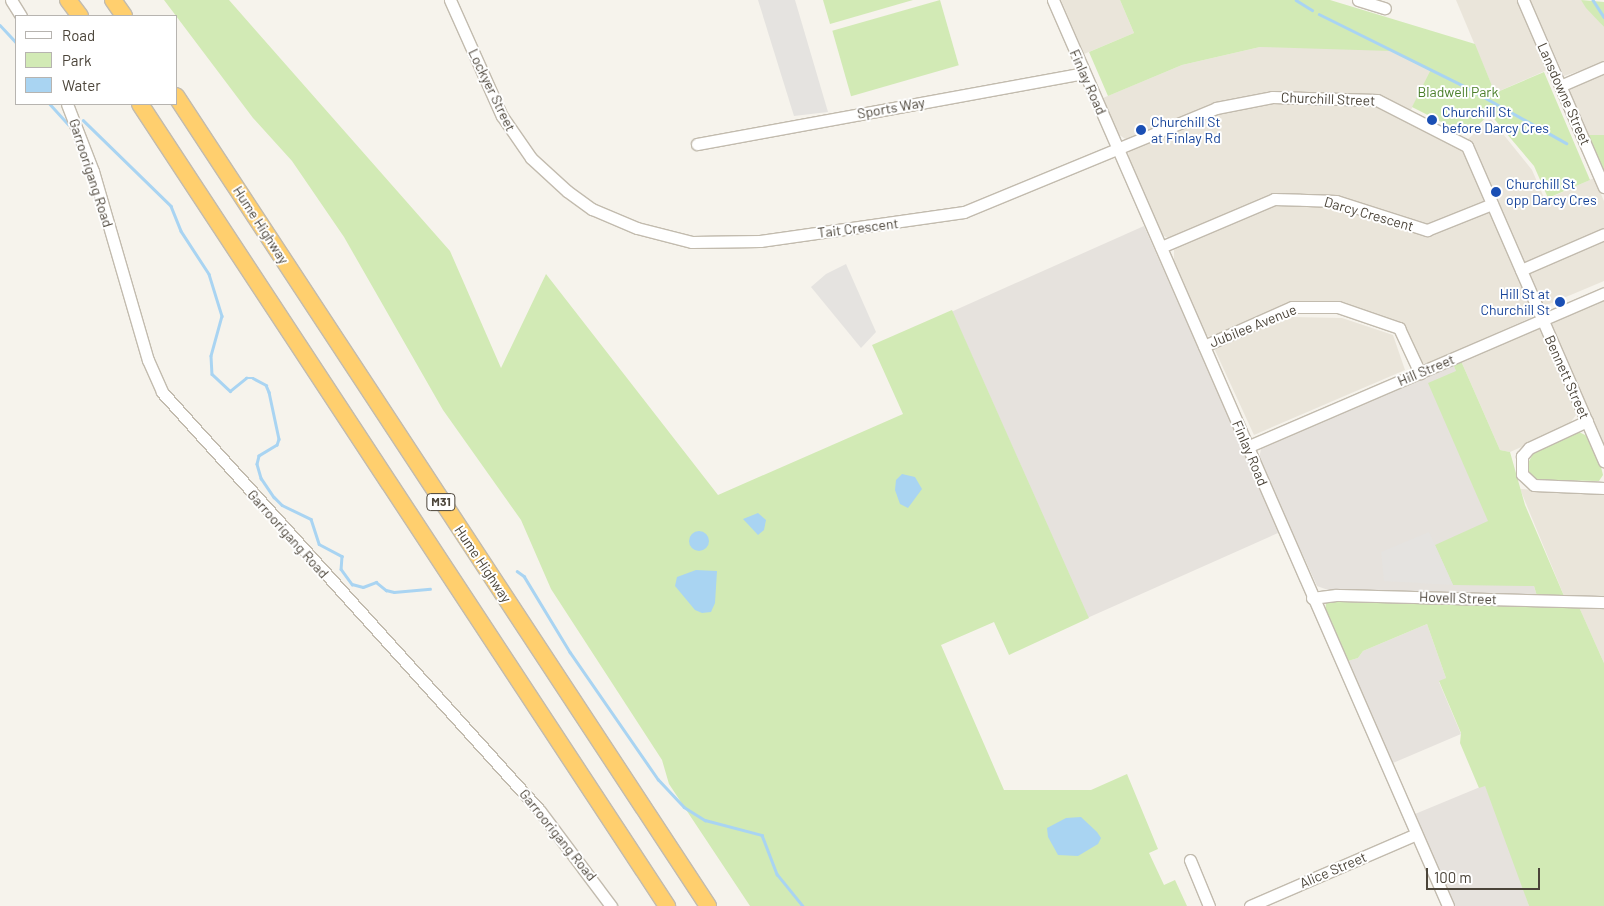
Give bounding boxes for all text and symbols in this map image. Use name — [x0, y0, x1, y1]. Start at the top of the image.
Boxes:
legend — [15, 15, 178, 105]
text: Road — [62, 26, 95, 44]
street label: Lansdowne Street — [1534, 40, 1594, 148]
street label: Lockyer Street — [465, 46, 519, 134]
street label: Finlay Road — [1066, 47, 1110, 117]
text: Park — [62, 51, 91, 69]
text: Water — [62, 76, 101, 94]
park label: Bladwell Park — [1418, 84, 1498, 100]
street label: Churchill Street — [1281, 89, 1375, 109]
street label: Sports Way — [856, 94, 926, 122]
place label: Churchill St before Darcy Cres — [1442, 104, 1549, 136]
place label: Churchill St at Finlay Rd — [1151, 114, 1221, 146]
marker: Churchill St before Darcy Cres — [1426, 114, 1438, 126]
street label: Garroorigang Road — [66, 117, 116, 229]
marker: Churchill St at Finlay Rd — [1135, 124, 1147, 136]
place label: Churchill St opp Darcy Cres — [1506, 176, 1597, 208]
street label: Hume Highway — [230, 183, 292, 267]
marker: Churchill St opp Darcy Cres — [1490, 186, 1502, 198]
street label: Darcy Crescent — [1322, 193, 1416, 235]
street label: Tait Crescent — [817, 215, 899, 241]
place label: Hill St at Churchill St — [1481, 286, 1550, 318]
marker: Hill St at Churchill St — [1554, 296, 1566, 308]
street label: Jubilee Avenue — [1207, 301, 1299, 351]
street label: Bennett Street — [1541, 333, 1593, 421]
street label: Hill Street — [1395, 351, 1457, 389]
street label: Finlay Road — [1229, 418, 1271, 488]
street label: Garroorigang Road — [244, 486, 332, 582]
road number: M31 — [426, 492, 456, 512]
street label: Hume Highway — [451, 522, 515, 606]
street label: Hovell Street — [1419, 588, 1497, 608]
street label: Garroorigang Road — [516, 786, 600, 884]
street label: Alice Street — [1297, 848, 1369, 892]
scale bar — [1429, 858, 1543, 890]
text: 100 m — [1434, 868, 1472, 886]

